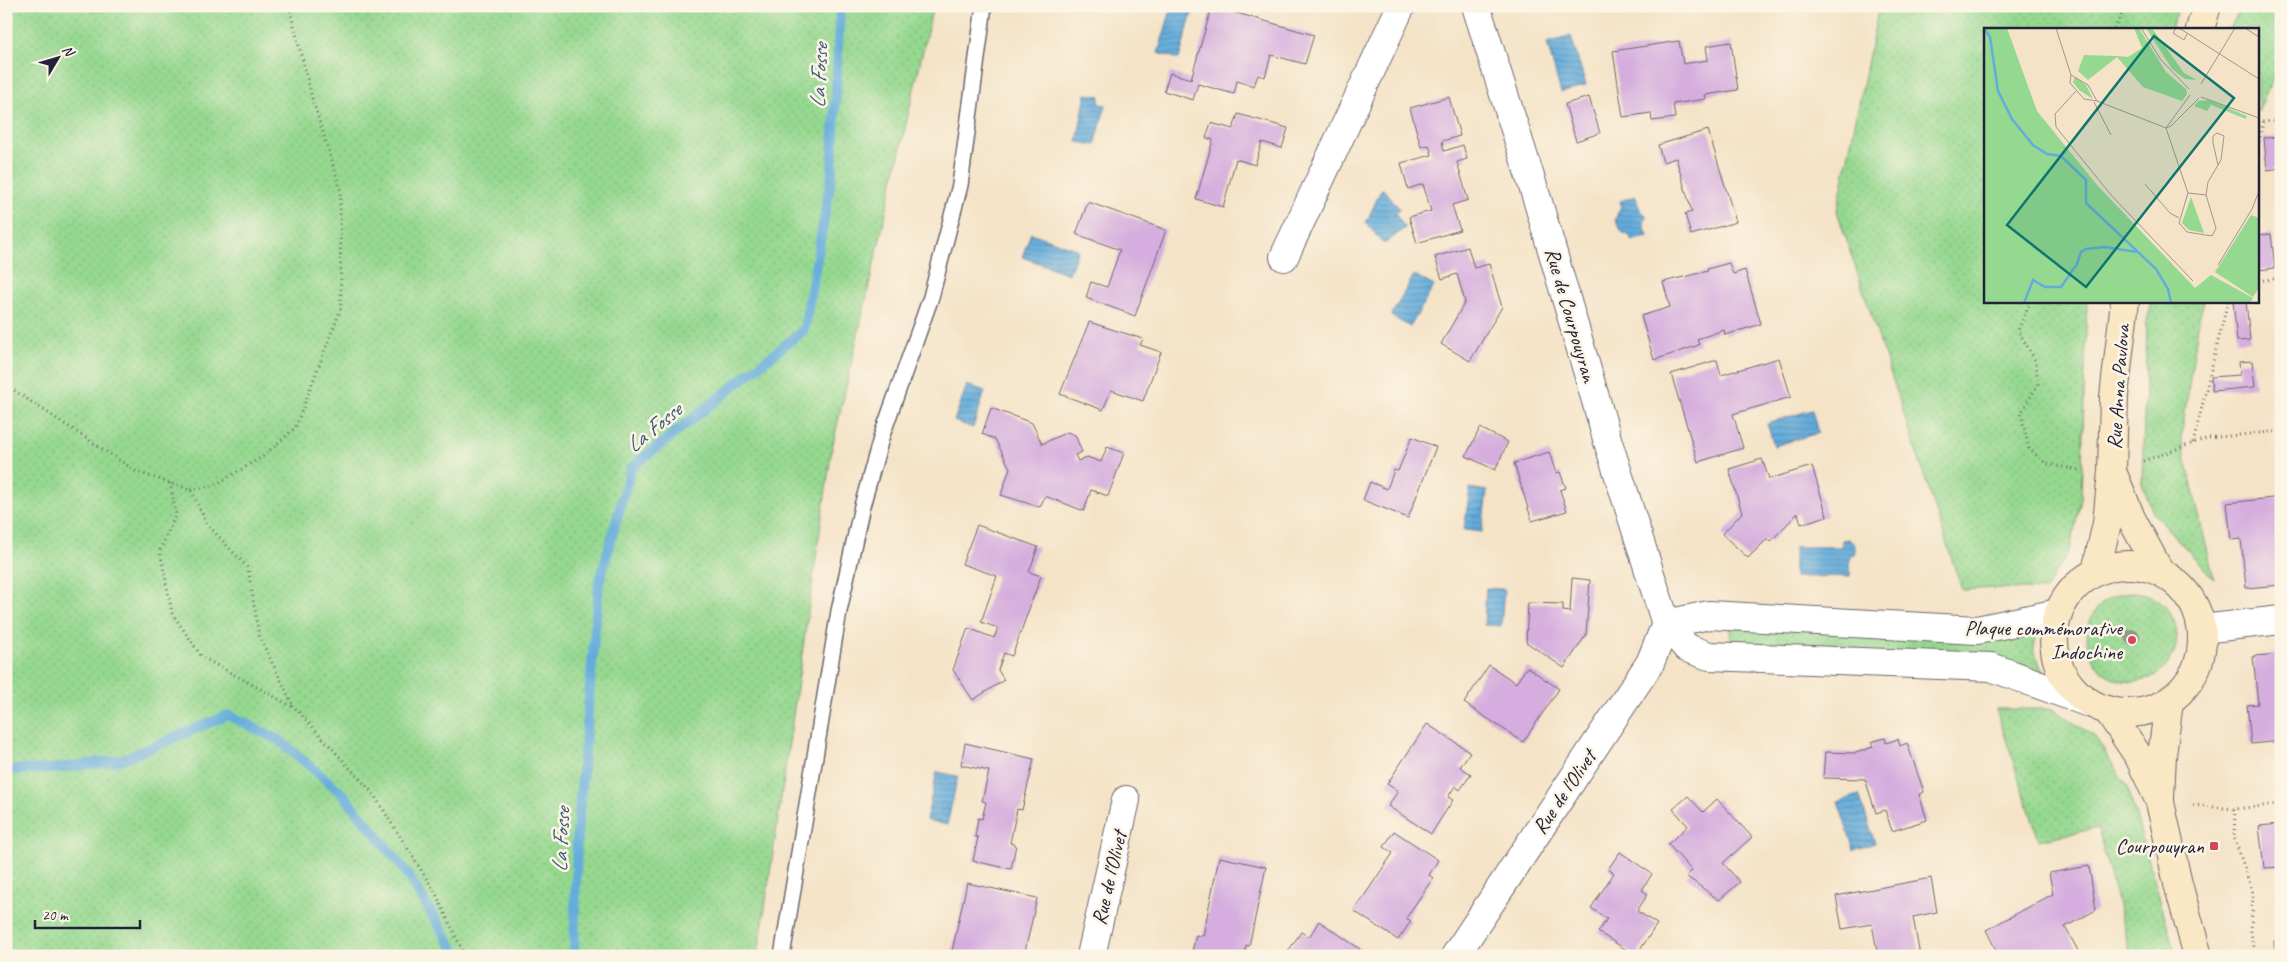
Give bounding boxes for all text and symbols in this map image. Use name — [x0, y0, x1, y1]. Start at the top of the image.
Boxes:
inset map — [1984, 28, 2260, 302]
north arrow — [32, 32, 82, 82]
water label: La Fosse — [803, 40, 835, 109]
text: N — [58, 42, 79, 61]
street label: Rue de Courpouyran — [1539, 245, 1603, 387]
street label: Rue Anna Pavlova — [2101, 321, 2135, 450]
water label: La Fosse — [620, 395, 690, 459]
place label: Plaque commémorative Indochine — [1965, 615, 2124, 665]
marker: Plaque commémorative Indochine — [2126, 634, 2138, 646]
street label: Rue de l'Olivet — [1527, 743, 1603, 839]
water label: La Fosse — [545, 804, 577, 873]
street label: Rue de l'Olivet — [1086, 826, 1133, 927]
place label: Courpouyran — [2116, 833, 2205, 859]
marker: Courpouyran — [2208, 840, 2220, 852]
scale bar — [35, 897, 140, 929]
text: 20 m — [42, 906, 69, 925]

